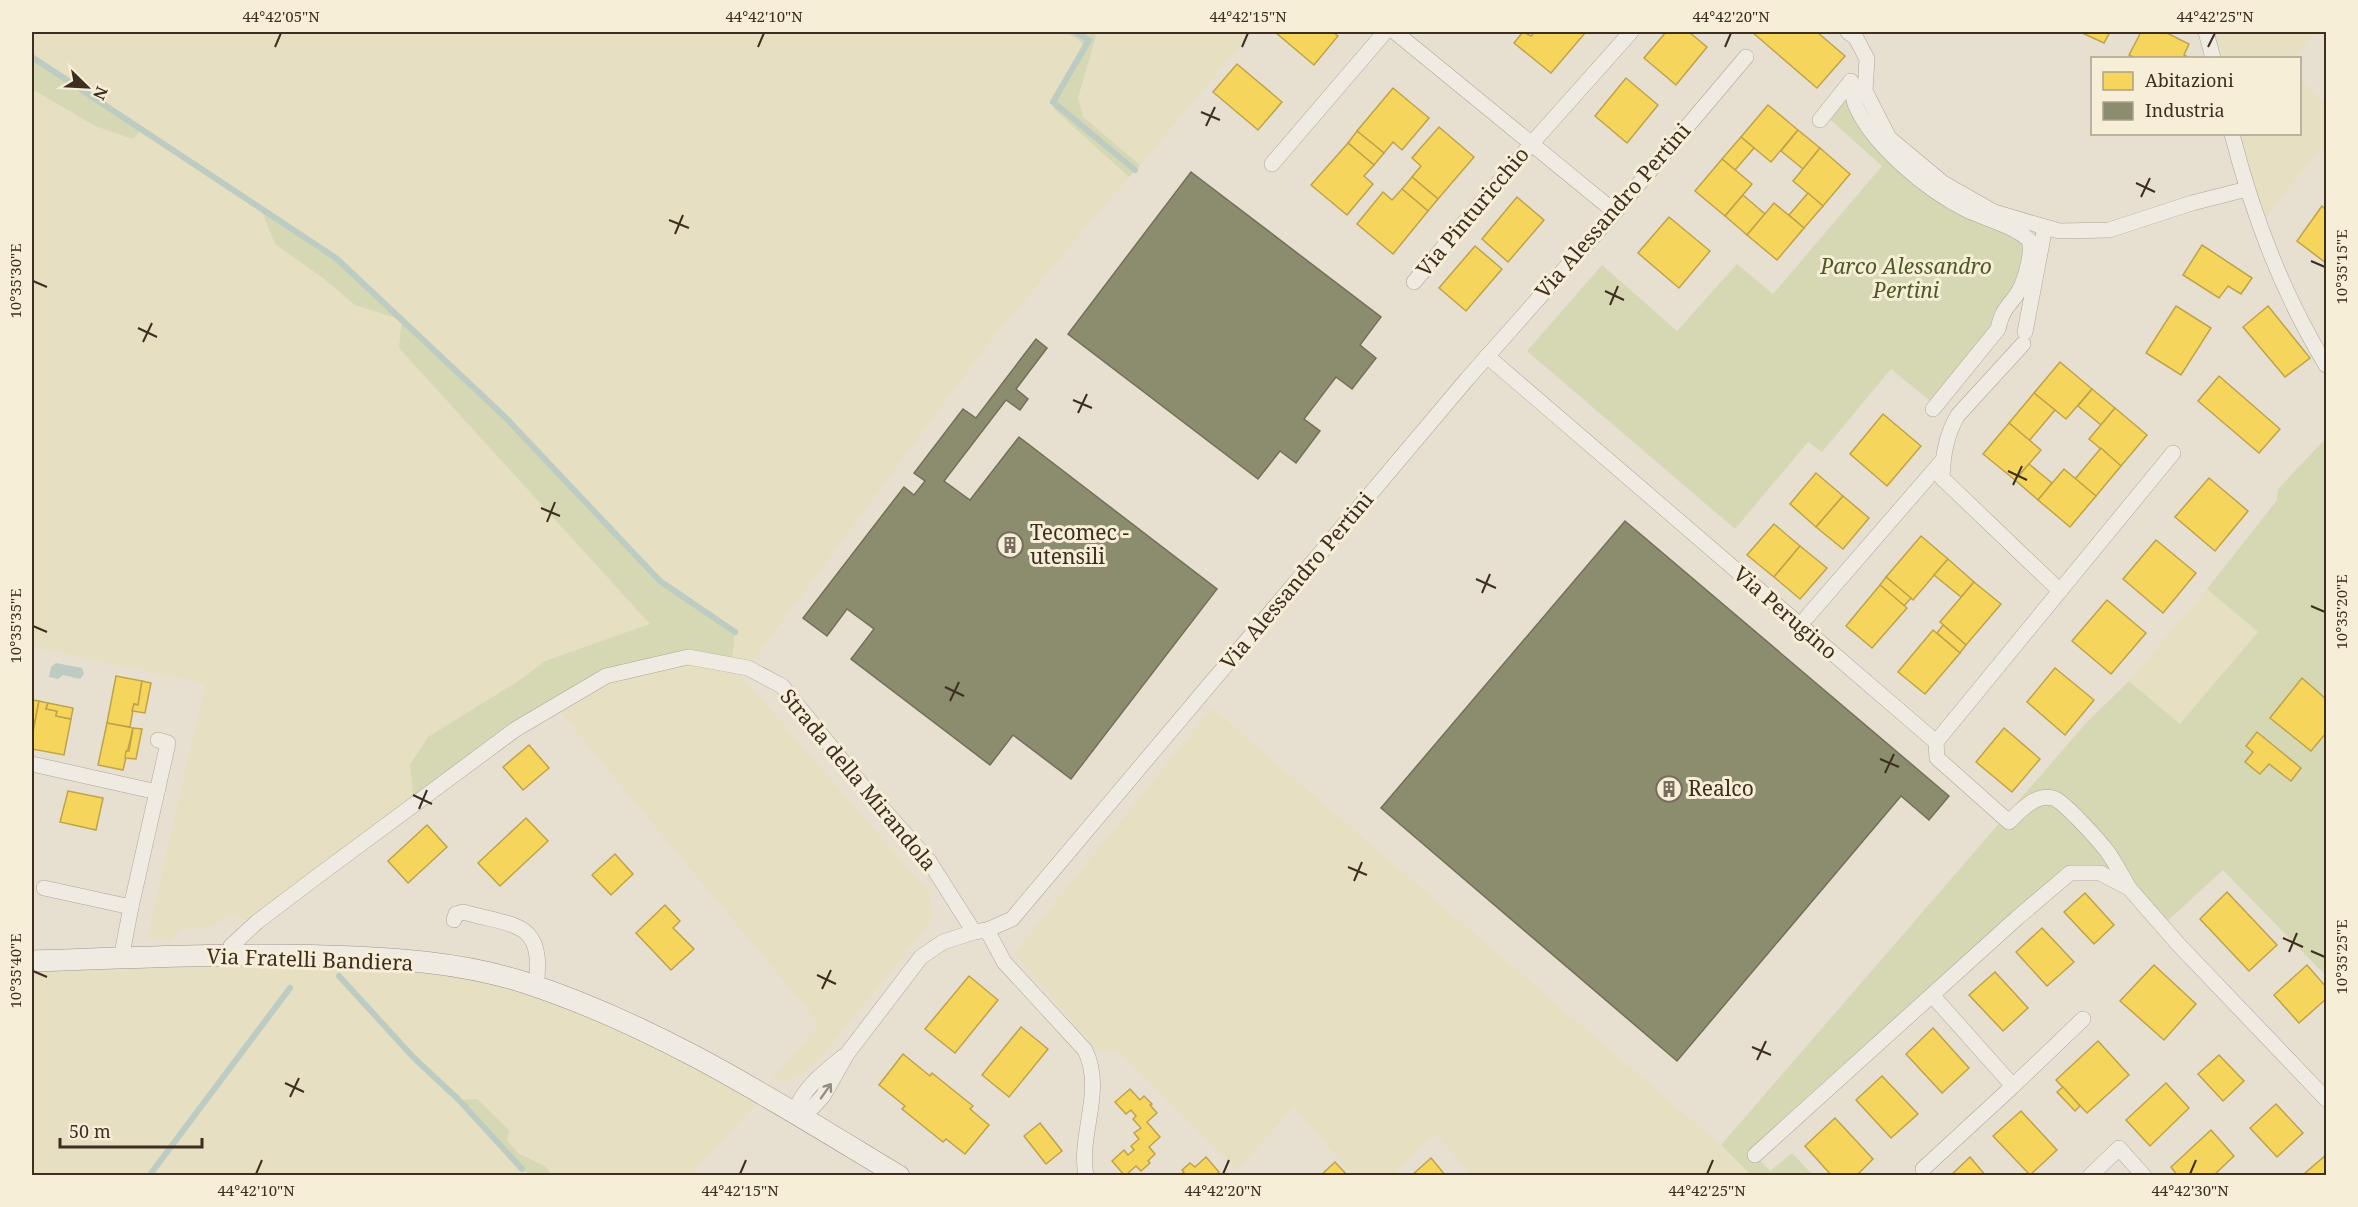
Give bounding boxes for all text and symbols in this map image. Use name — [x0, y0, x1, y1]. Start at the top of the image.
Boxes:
text: 44°42'05"N — [242, 6, 320, 26]
text: 44°42'10"N — [725, 6, 803, 26]
text: 44°42'15"N — [1209, 6, 1287, 26]
text: 44°42'20"N — [1692, 6, 1770, 26]
text: 44°42'25"N — [2176, 6, 2254, 26]
north arrow — [57, 57, 117, 117]
legend — [2091, 57, 2301, 135]
text: Abitazioni — [2145, 68, 2234, 92]
text: N — [88, 83, 113, 104]
text: Industria — [2145, 98, 2225, 122]
street label: Via Alessandro Pertini — [1528, 117, 1696, 304]
street label: Via Pinturicchio — [1410, 141, 1535, 282]
text: 10°35'15"E — [2331, 229, 2351, 305]
text: 10°35'30"E — [5, 243, 25, 319]
park label: Parco Alessandro Pertini — [1819, 252, 1992, 304]
street label: Via Alessandro Pertini — [1214, 486, 1379, 675]
place label: Tecomec - utensili — [1030, 518, 1129, 570]
building icon: Tecomec - utensili — [995, 530, 1025, 560]
street label: Via Perugino — [1728, 559, 1844, 665]
text: 10°35'20"E — [2331, 574, 2351, 650]
text: 10°35'35"E — [5, 588, 25, 664]
street label: Strada della Mirandola — [774, 683, 943, 876]
building icon: Realco — [1654, 774, 1684, 804]
place label: Realco — [1688, 774, 1754, 802]
text: 10°35'25"E — [2331, 919, 2351, 995]
text: 10°35'40"E — [5, 933, 25, 1009]
street label: Via Fratelli Bandiera — [206, 941, 414, 977]
one-way arrow — [820, 1083, 832, 1099]
scale bar — [60, 1111, 202, 1149]
text: 50 m — [69, 1119, 111, 1143]
text: 44°42'10"N — [217, 1180, 295, 1200]
text: 44°42'15"N — [701, 1180, 779, 1200]
text: 44°42'20"N — [1184, 1180, 1262, 1200]
text: 44°42'25"N — [1668, 1180, 1746, 1200]
text: 44°42'30"N — [2151, 1180, 2229, 1200]

